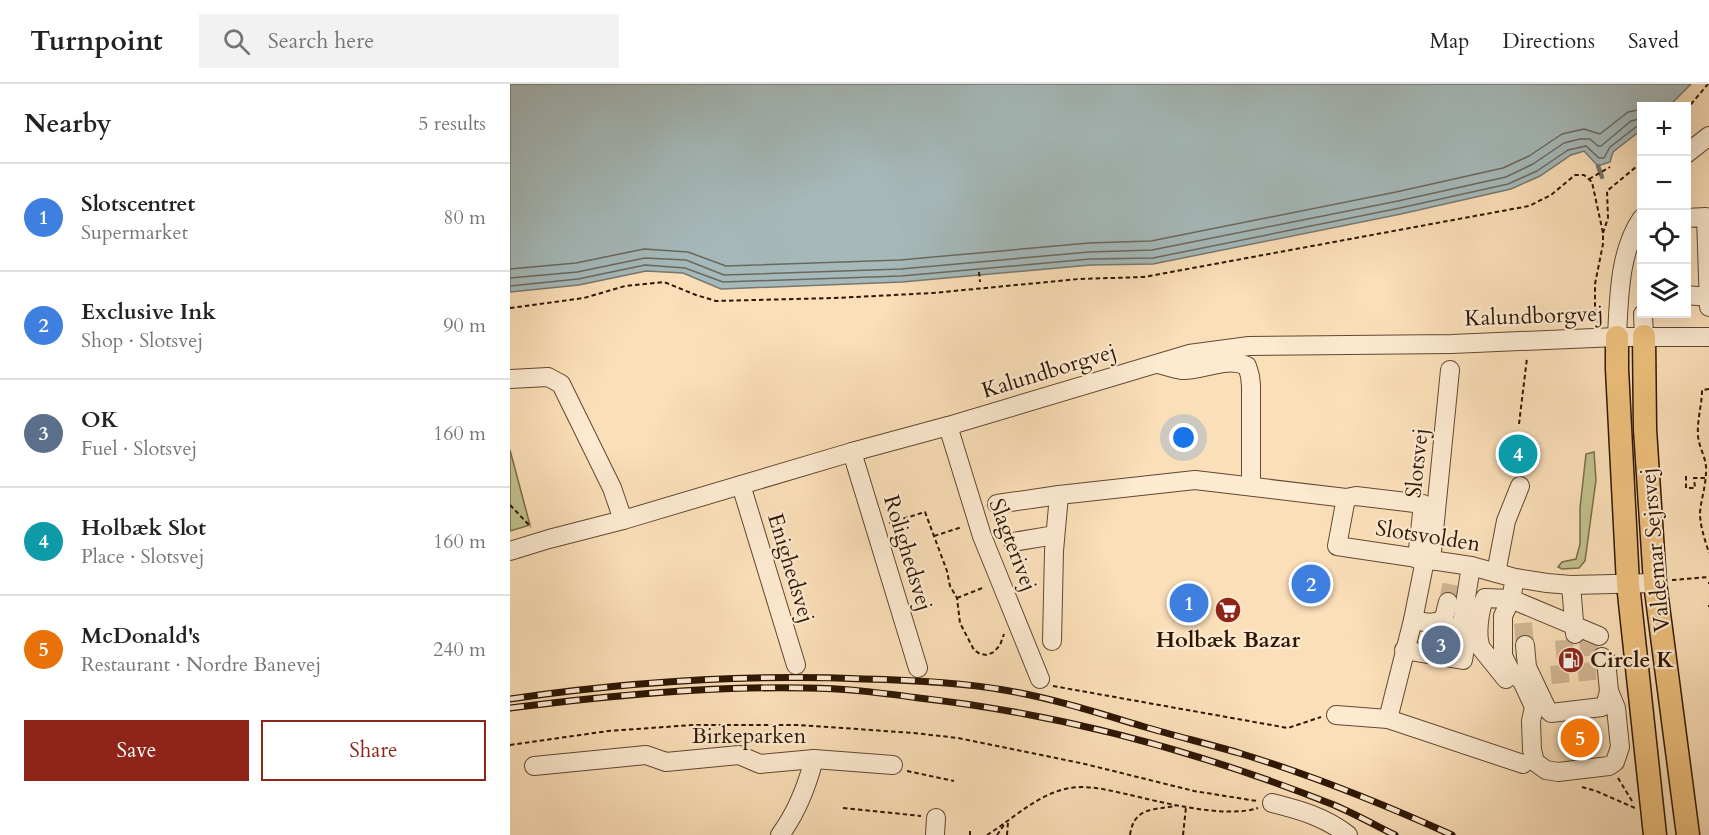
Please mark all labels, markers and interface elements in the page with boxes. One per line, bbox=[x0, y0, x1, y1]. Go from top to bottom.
search box bbox=[199, 14, 619, 68]
text: Turnpoint bbox=[30, 22, 163, 60]
icon: search bbox=[220, 25, 253, 58]
text: Search here bbox=[268, 26, 374, 56]
text: Map bbox=[1429, 27, 1469, 56]
text: Directions bbox=[1502, 27, 1595, 56]
text: Saved bbox=[1628, 27, 1679, 56]
map controls bbox=[1637, 102, 1691, 318]
button: + bbox=[1637, 102, 1691, 156]
text: Nearby bbox=[24, 106, 112, 141]
text: 5 results bbox=[418, 110, 486, 137]
button: − bbox=[1637, 156, 1691, 210]
text: Slotscentret bbox=[81, 189, 195, 219]
text: 1 bbox=[38, 204, 49, 231]
text: 80 m bbox=[443, 204, 486, 231]
button: locate bbox=[1637, 210, 1691, 264]
text: Supermarket bbox=[81, 219, 188, 246]
button: layers bbox=[1637, 264, 1691, 318]
text: Exclusive Ink bbox=[81, 297, 216, 327]
street label: Kalundborgvej bbox=[1464, 299, 1604, 333]
text: 2 bbox=[38, 312, 49, 339]
text: 90 m bbox=[443, 312, 486, 339]
text: Shop · Slotsvej bbox=[81, 327, 203, 354]
street label: Kalundborgvej bbox=[978, 336, 1120, 406]
text: OK bbox=[81, 405, 118, 435]
text: 3 bbox=[38, 420, 49, 447]
text: 160 m bbox=[433, 420, 486, 447]
your location bbox=[1169, 423, 1198, 452]
street label: Slotsvej bbox=[1398, 427, 1436, 499]
pin: 4 bbox=[1498, 432, 1538, 476]
text: Fuel · Slotsvej bbox=[81, 435, 197, 462]
street label: Valdemar Sejrsvej bbox=[1633, 467, 1677, 633]
street label: Rolighedsvej bbox=[876, 491, 940, 615]
street label: Slagterivej bbox=[982, 494, 1044, 596]
street label: Enighedsvej bbox=[760, 510, 822, 626]
text: Holbæk Slot bbox=[81, 513, 206, 543]
street label: Slotsvolden bbox=[1373, 513, 1483, 559]
text: 4 bbox=[38, 528, 49, 555]
text: 160 m bbox=[433, 528, 486, 555]
text: Place · Slotsvej bbox=[81, 543, 204, 570]
pin: 2 bbox=[1292, 562, 1330, 606]
pin: 1 bbox=[1170, 580, 1208, 626]
supermarket icon: Holbæk Bazar bbox=[1213, 595, 1243, 625]
text: McDonald's bbox=[81, 621, 200, 651]
pin: 3 bbox=[1422, 622, 1460, 668]
place label: Holbæk Bazar bbox=[1156, 625, 1300, 655]
text: 5 bbox=[38, 636, 49, 663]
text: 240 m bbox=[433, 636, 486, 663]
fuel station icon: Circle K bbox=[1556, 645, 1586, 675]
place label: Circle K bbox=[1590, 645, 1674, 675]
text: Restaurant · Nordre Banevej bbox=[81, 651, 321, 678]
pin: 5 bbox=[1560, 716, 1600, 760]
button: Save bbox=[24, 720, 249, 781]
button: Share bbox=[261, 720, 486, 781]
street label: Birkeparken bbox=[692, 721, 807, 751]

